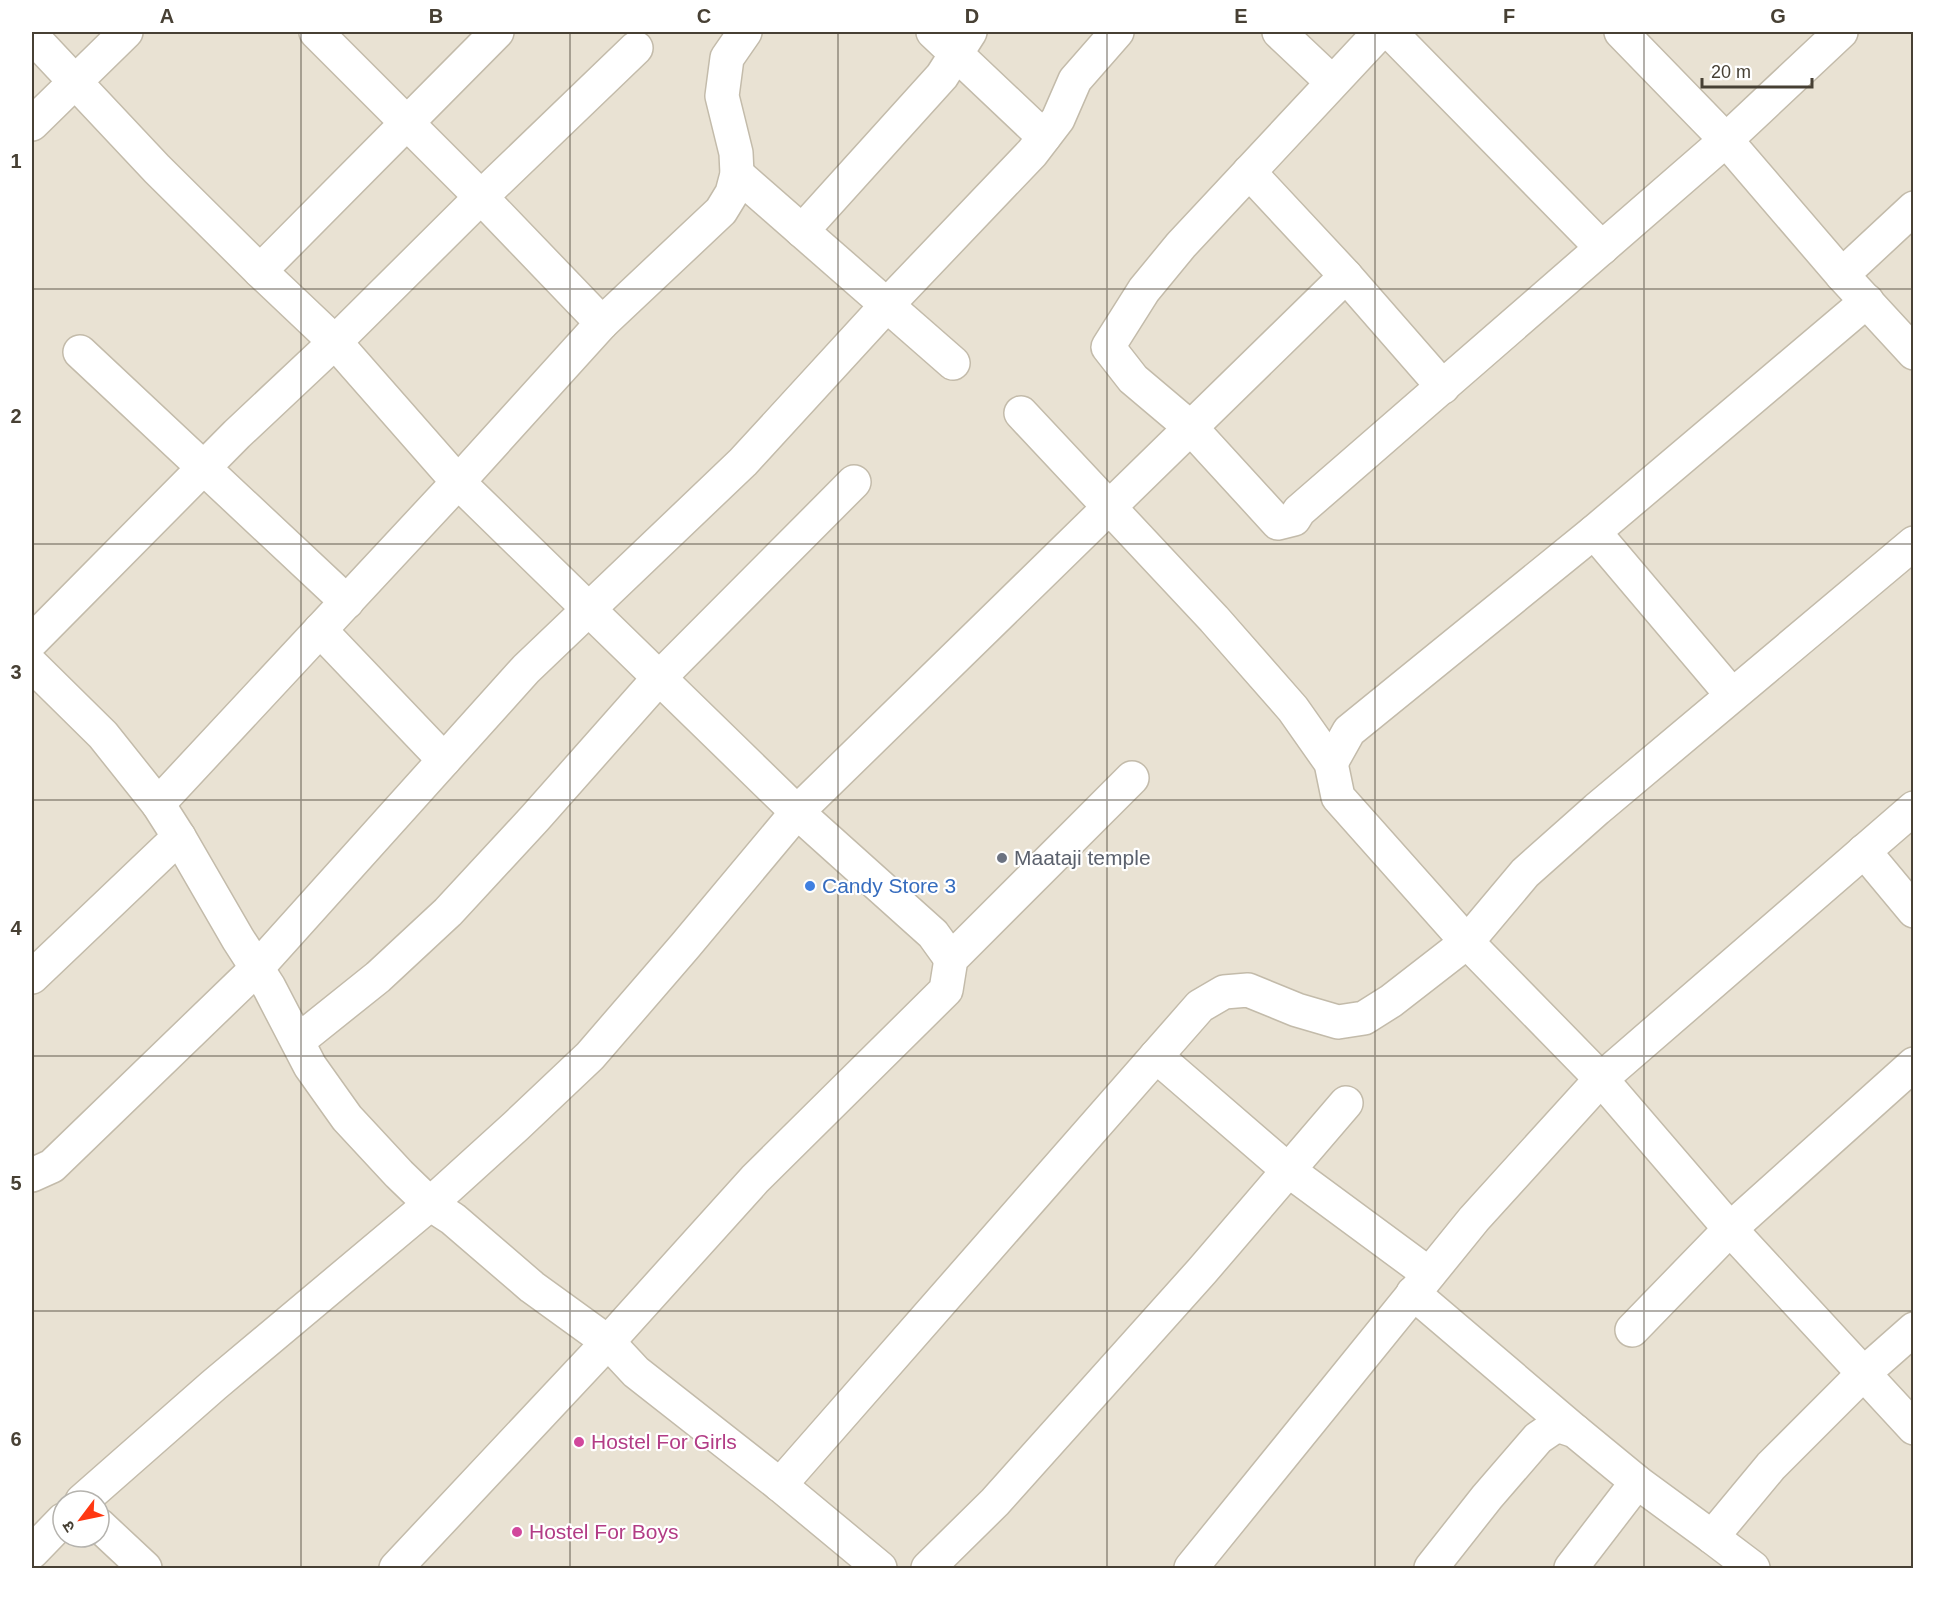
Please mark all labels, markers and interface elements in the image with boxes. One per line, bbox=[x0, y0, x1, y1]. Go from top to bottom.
text: A bbox=[160, 5, 174, 27]
text: B bbox=[429, 5, 443, 27]
text: C bbox=[697, 5, 711, 27]
text: D bbox=[965, 5, 979, 27]
text: E bbox=[1234, 5, 1248, 27]
text: F bbox=[1503, 5, 1515, 27]
text: G bbox=[1770, 5, 1786, 27]
scale bar bbox=[1702, 51, 1812, 89]
text: 20 m bbox=[1711, 62, 1751, 82]
text: 1 bbox=[10, 150, 22, 172]
text: 2 bbox=[10, 405, 22, 427]
text: 3 bbox=[10, 661, 22, 683]
place label: Maataji temple bbox=[1014, 846, 1151, 869]
marker: Maataji temple bbox=[995, 851, 1009, 865]
place label: Candy Store 3 bbox=[822, 874, 956, 897]
marker: Candy Store 3 bbox=[803, 879, 817, 893]
text: 4 bbox=[10, 917, 22, 939]
text: 5 bbox=[10, 1172, 22, 1194]
text: 6 bbox=[10, 1428, 22, 1450]
place label: Hostel For Girls bbox=[591, 1430, 737, 1453]
marker: Hostel For Girls bbox=[572, 1435, 586, 1449]
north arrow bbox=[51, 1489, 111, 1549]
text: उ bbox=[59, 1518, 78, 1535]
place label: Hostel For Boys bbox=[529, 1520, 678, 1543]
marker: Hostel For Boys bbox=[510, 1525, 524, 1539]

